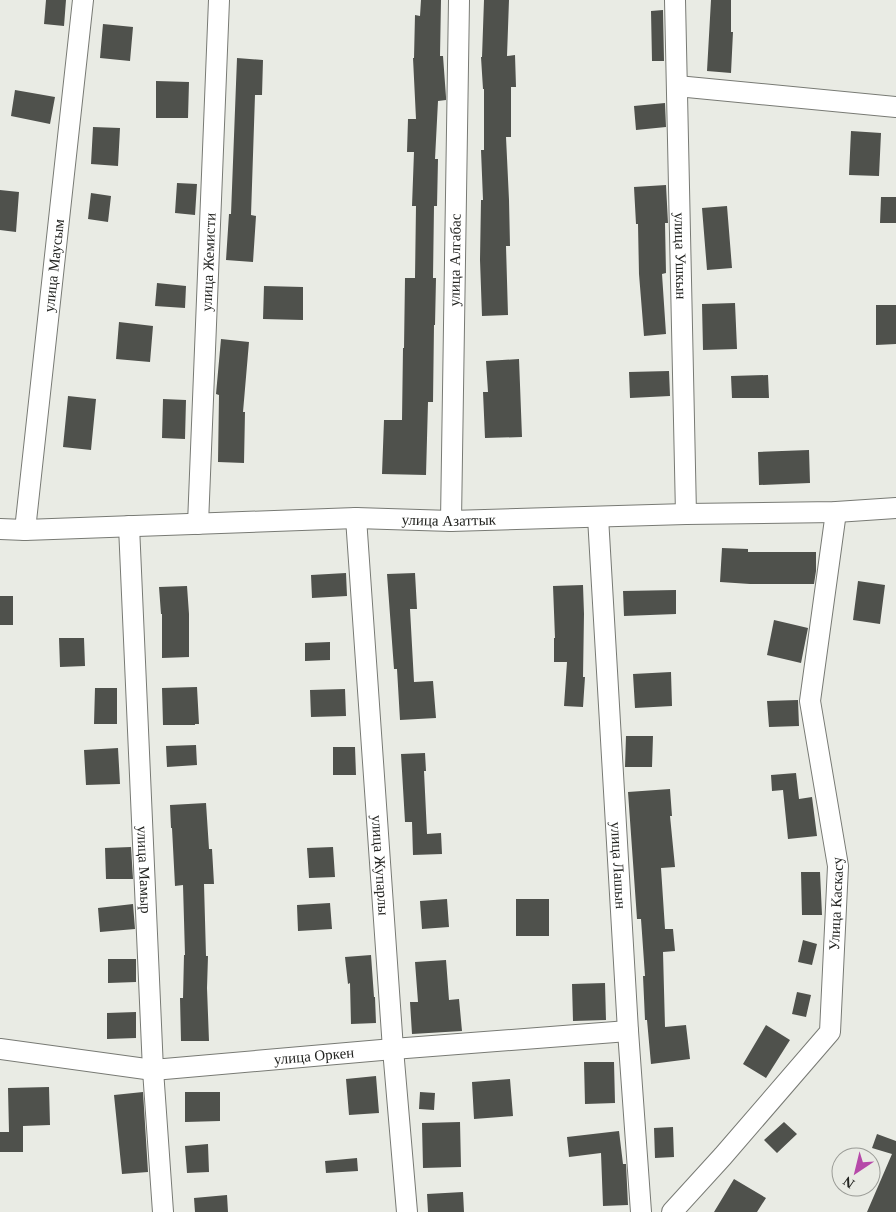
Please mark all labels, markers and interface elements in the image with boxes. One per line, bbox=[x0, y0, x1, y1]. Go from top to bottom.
street label: улица Жемисти bbox=[199, 212, 218, 312]
street label: улица Ушкын bbox=[672, 212, 689, 300]
street label: улица Алгабас bbox=[446, 213, 464, 307]
street label: улица Маусым bbox=[41, 218, 67, 313]
street label: улица Азаттык bbox=[401, 511, 497, 529]
street label: улица Жупарлы bbox=[369, 814, 392, 916]
street label: улица Лашын bbox=[608, 821, 629, 909]
street label: улица Мамыр bbox=[134, 825, 154, 914]
street label: Улица Каскасу bbox=[826, 855, 846, 951]
street label: улица Оркен bbox=[273, 1044, 355, 1067]
north arrow bbox=[831, 1147, 881, 1197]
text: N bbox=[840, 1173, 857, 1191]

